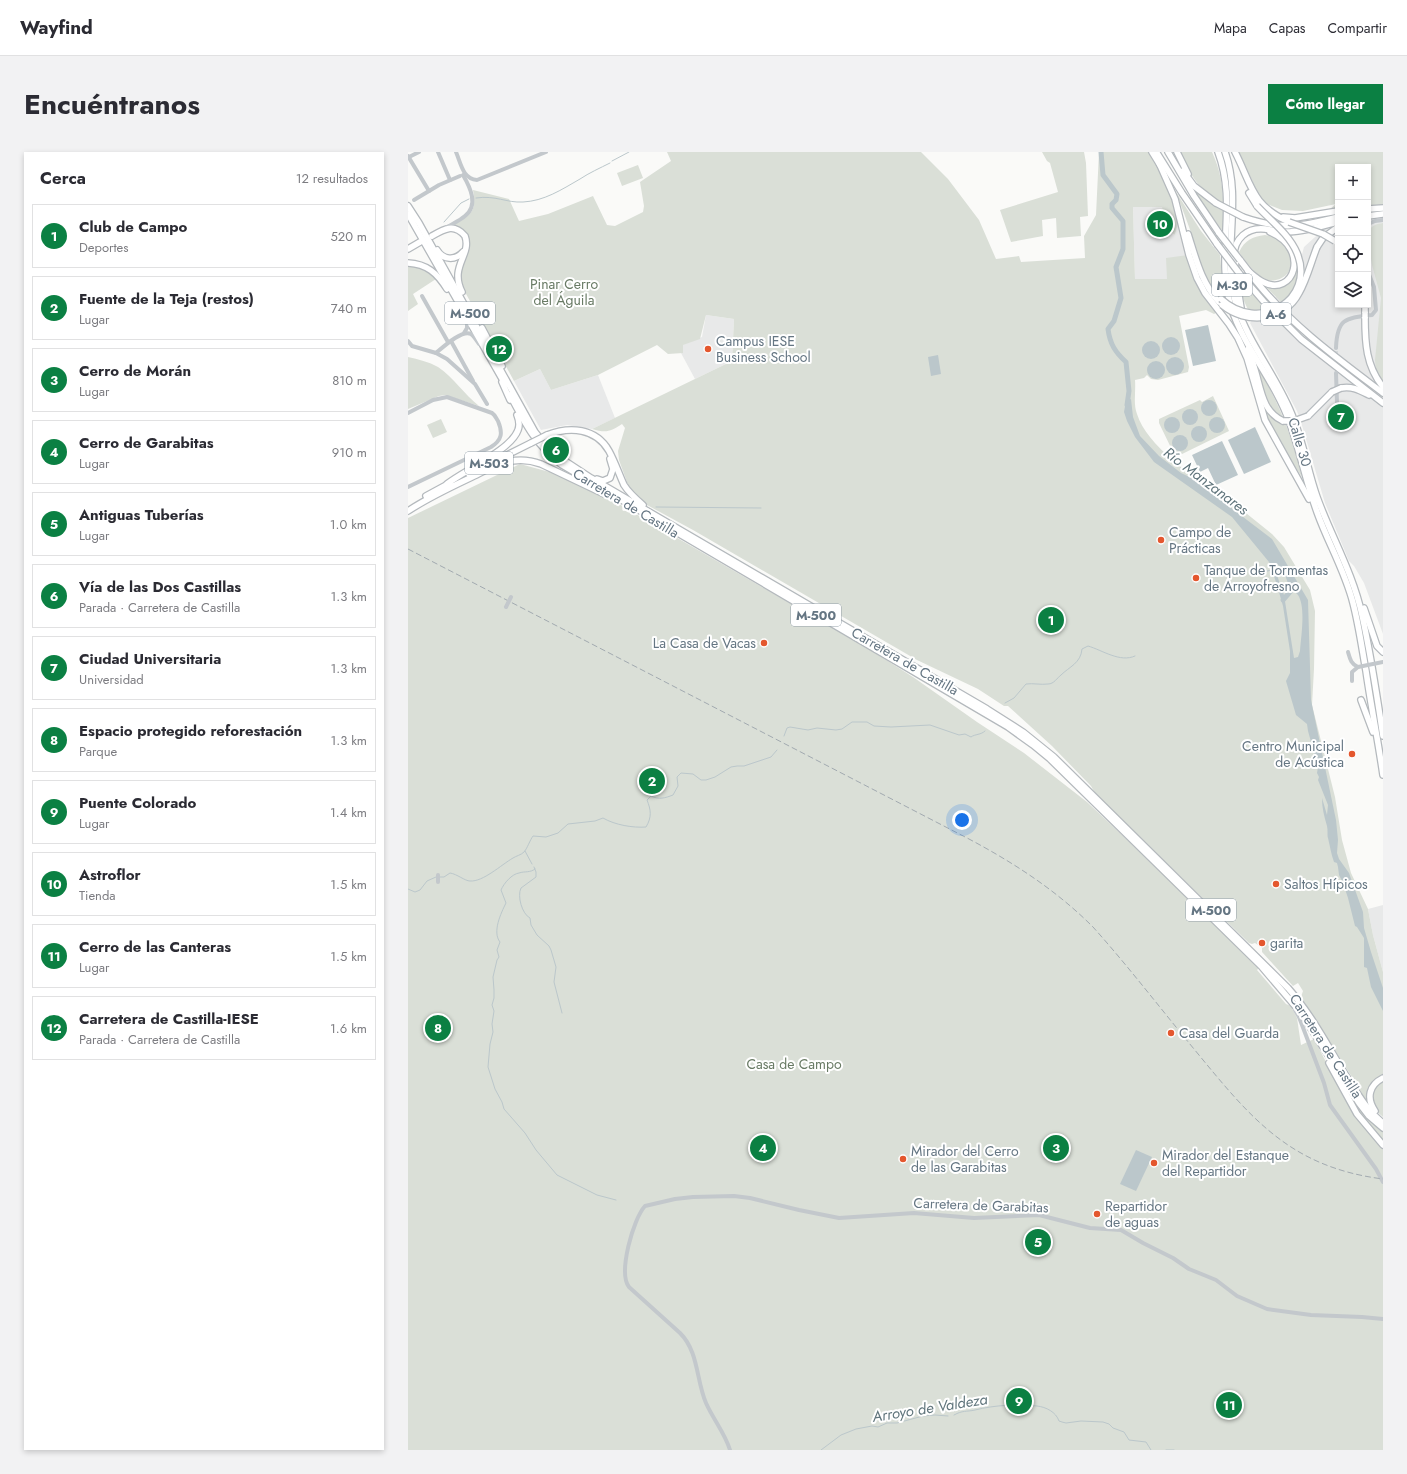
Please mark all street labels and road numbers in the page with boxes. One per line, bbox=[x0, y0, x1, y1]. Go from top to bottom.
road number: M-30 bbox=[1212, 274, 1252, 296]
road number: M-500 bbox=[445, 302, 495, 324]
road number: A-6 bbox=[1261, 303, 1291, 325]
street label: Calle 30 bbox=[1283, 415, 1317, 469]
road number: M-503 bbox=[465, 452, 513, 474]
street label: Carretera de Castilla bbox=[569, 463, 683, 543]
road number: M-500 bbox=[791, 604, 841, 626]
street label: Carretera de Castilla bbox=[848, 622, 962, 700]
road number: M-500 bbox=[1186, 899, 1236, 921]
street label: Carretera de Castilla bbox=[1285, 990, 1367, 1102]
street label: Carretera de Garabitas bbox=[913, 1193, 1049, 1217]

